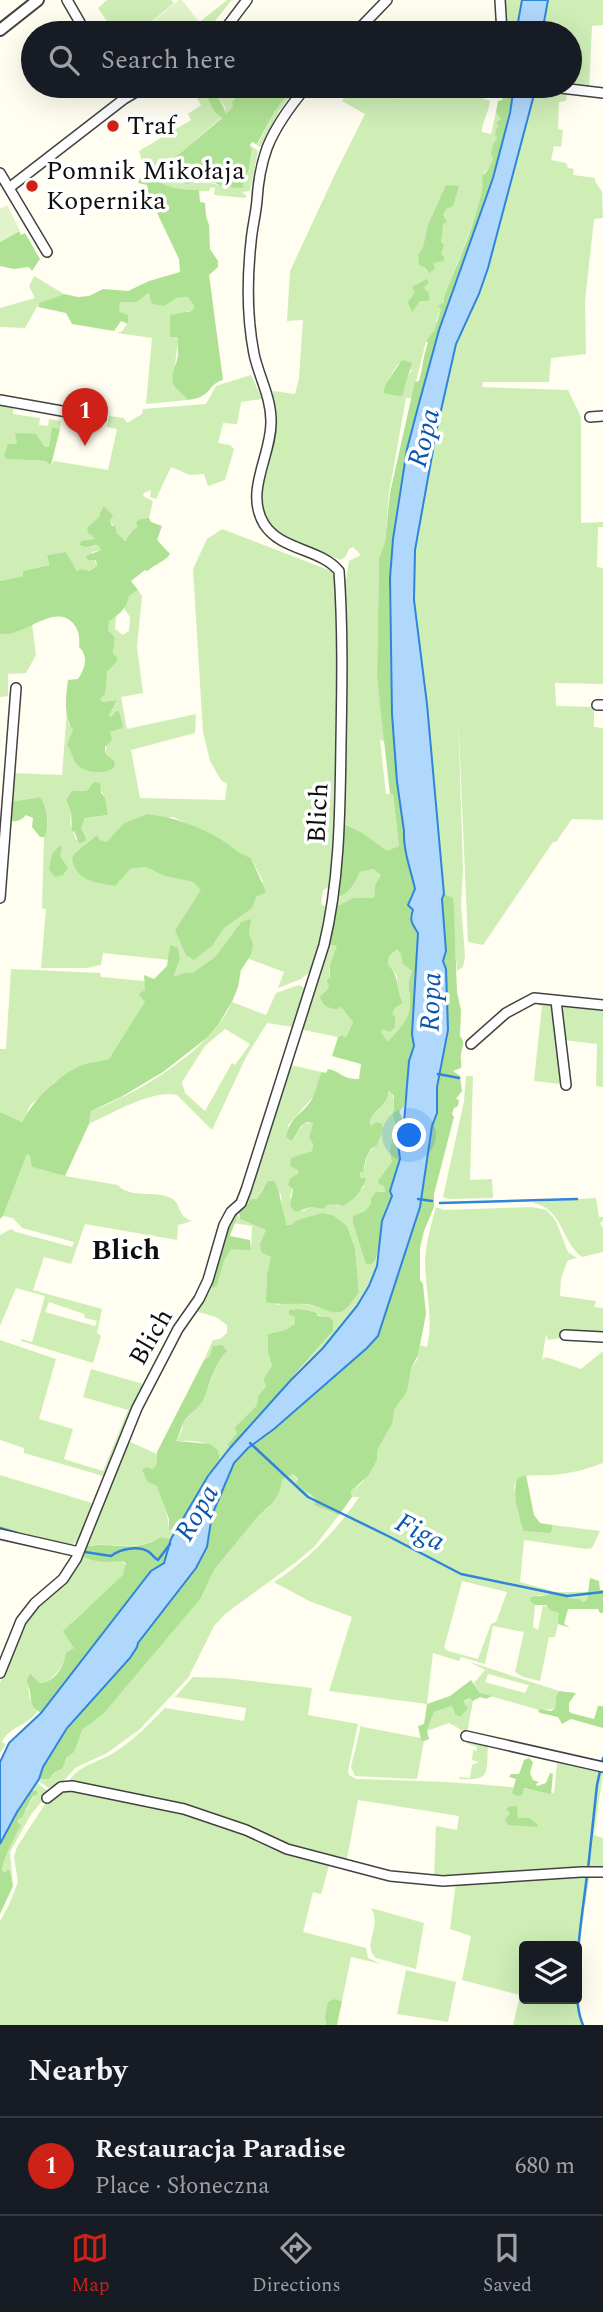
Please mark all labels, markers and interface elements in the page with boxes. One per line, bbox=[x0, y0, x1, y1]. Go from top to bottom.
search box bbox=[21, 21, 582, 98]
text: Search here bbox=[101, 40, 236, 80]
icon: search bbox=[45, 41, 83, 79]
place label: Traf bbox=[127, 106, 178, 146]
marker: Traf bbox=[105, 118, 121, 134]
place label: Pomnik Mikołaja Kopernika bbox=[46, 151, 245, 221]
marker: Pomnik Mikołaja Kopernika bbox=[24, 178, 40, 194]
pin: 1 bbox=[62, 388, 108, 446]
water label: Ropa bbox=[396, 404, 452, 472]
street label: Blich bbox=[296, 782, 340, 844]
water label: Ropa bbox=[408, 972, 454, 1032]
your location bbox=[392, 1118, 426, 1152]
district label: Blich bbox=[92, 1229, 160, 1272]
street label: Blich bbox=[119, 1301, 183, 1373]
water label: Ropa bbox=[164, 1477, 230, 1549]
water label: Figa bbox=[388, 1501, 452, 1563]
map controls bbox=[519, 1941, 582, 2004]
button: layers bbox=[519, 1941, 582, 2004]
text: Nearby bbox=[28, 2048, 127, 2094]
text: Restauracja Paradise bbox=[95, 2129, 346, 2169]
text: 1 bbox=[45, 2149, 57, 2184]
text: 680 m bbox=[515, 2149, 575, 2184]
text: Place · Słoneczna bbox=[95, 2169, 270, 2204]
tab: Map bbox=[71, 2229, 110, 2300]
tab: Directions bbox=[252, 2229, 341, 2300]
tab: Saved bbox=[483, 2229, 532, 2300]

